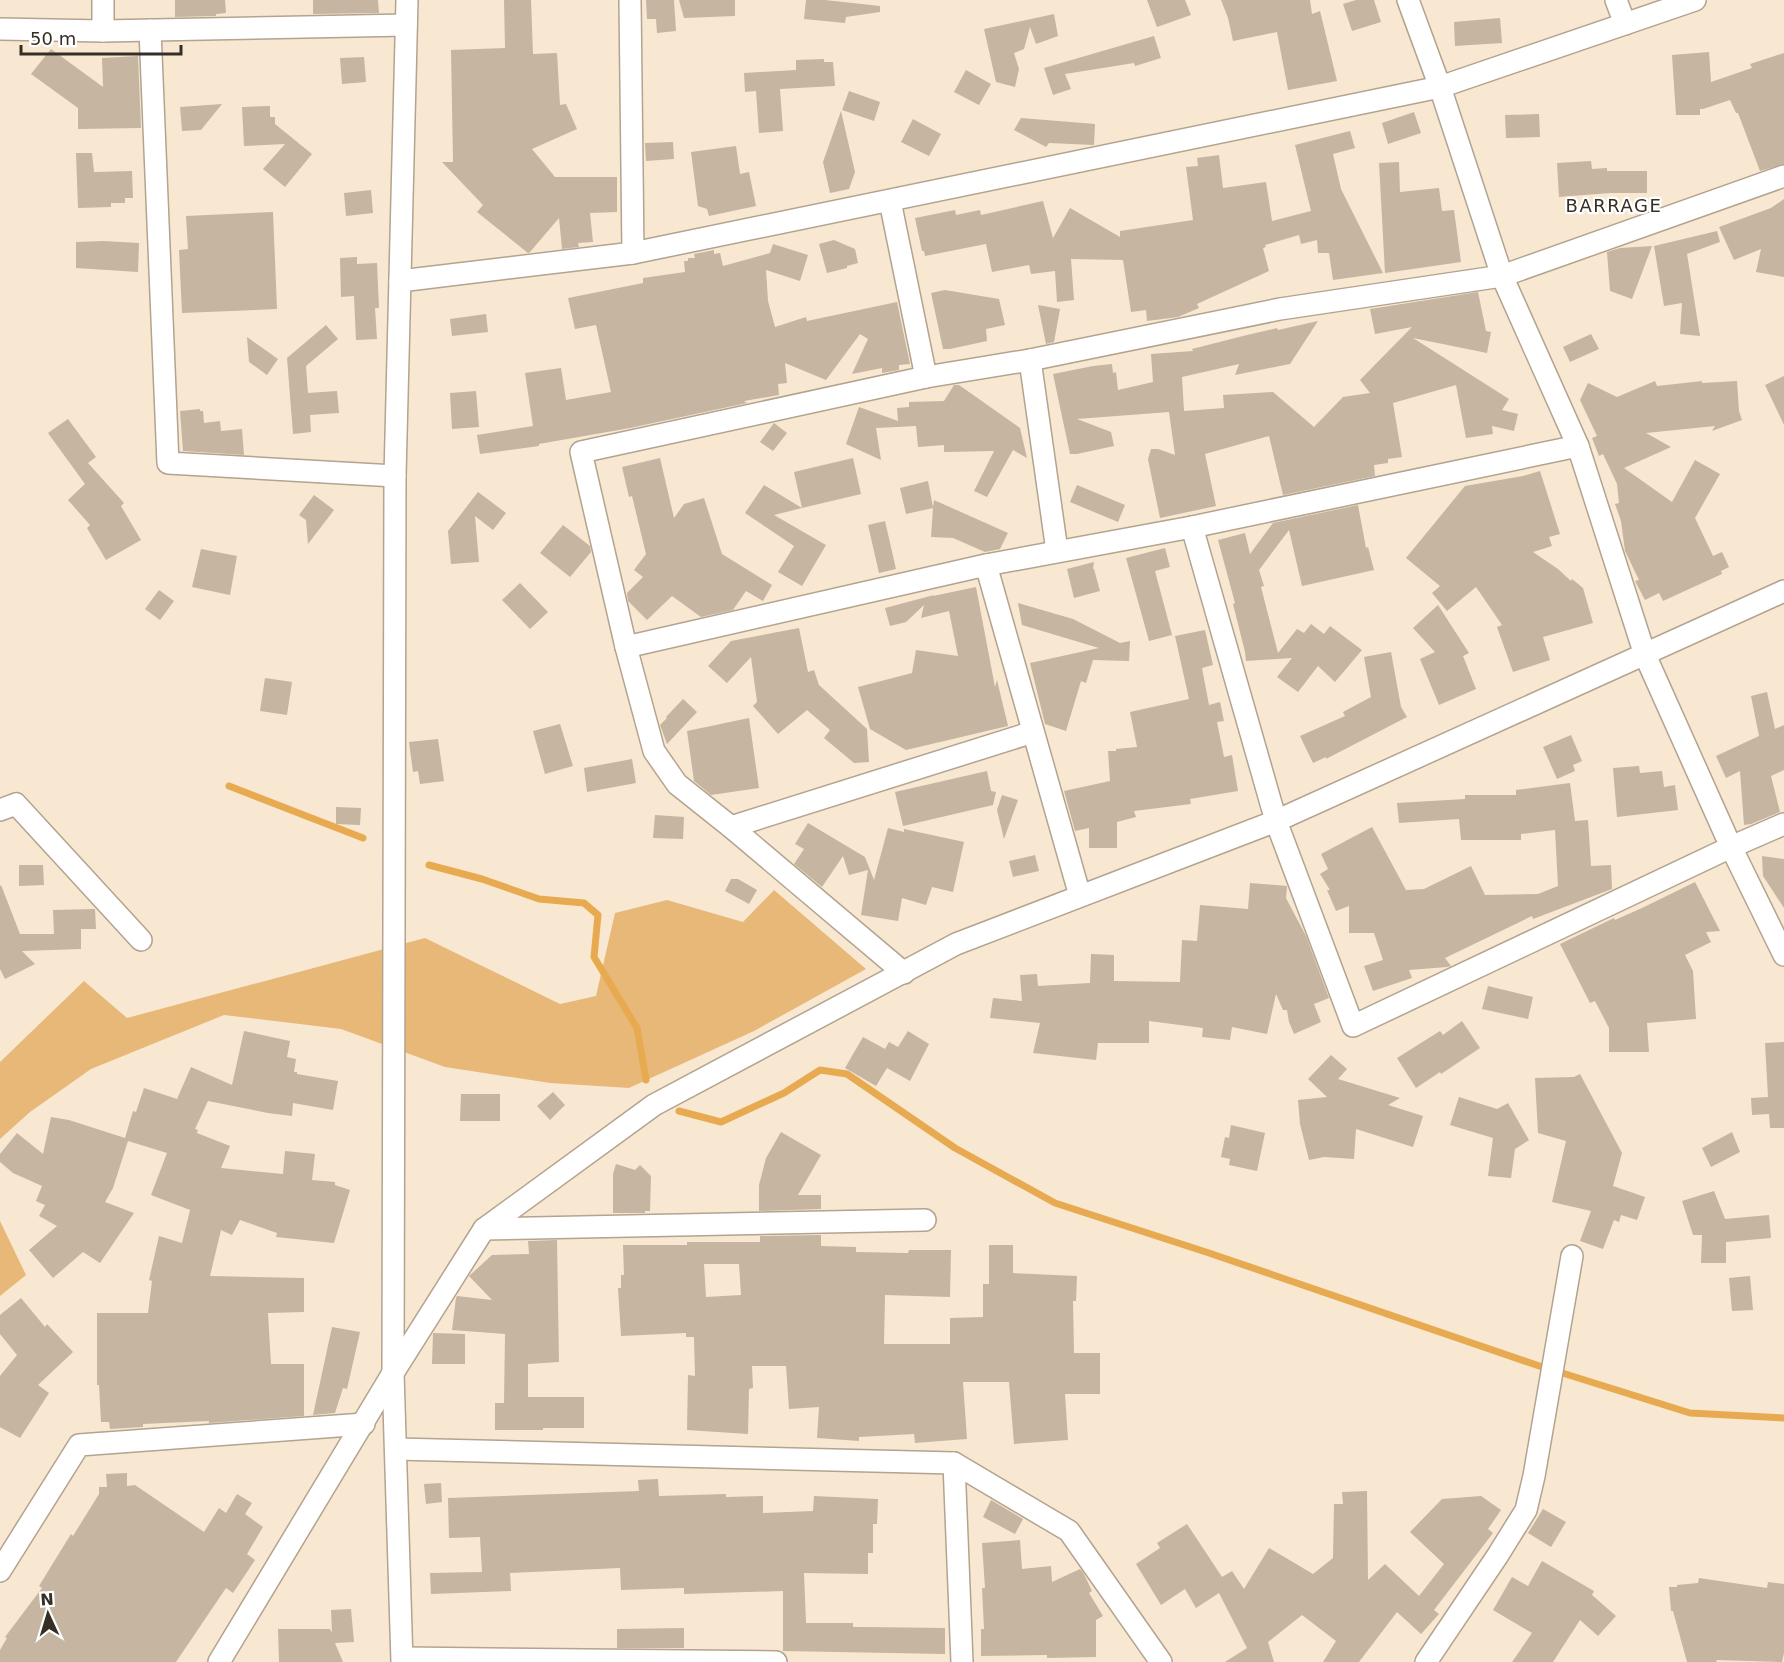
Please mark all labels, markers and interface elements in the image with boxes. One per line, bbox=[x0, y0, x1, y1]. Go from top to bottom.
scale bar bbox=[21, 18, 182, 56]
text: 50 m bbox=[30, 28, 76, 49]
district label: BARRAGE bbox=[1566, 195, 1662, 216]
north arrow bbox=[18, 1584, 78, 1644]
text: N bbox=[40, 1590, 54, 1609]

